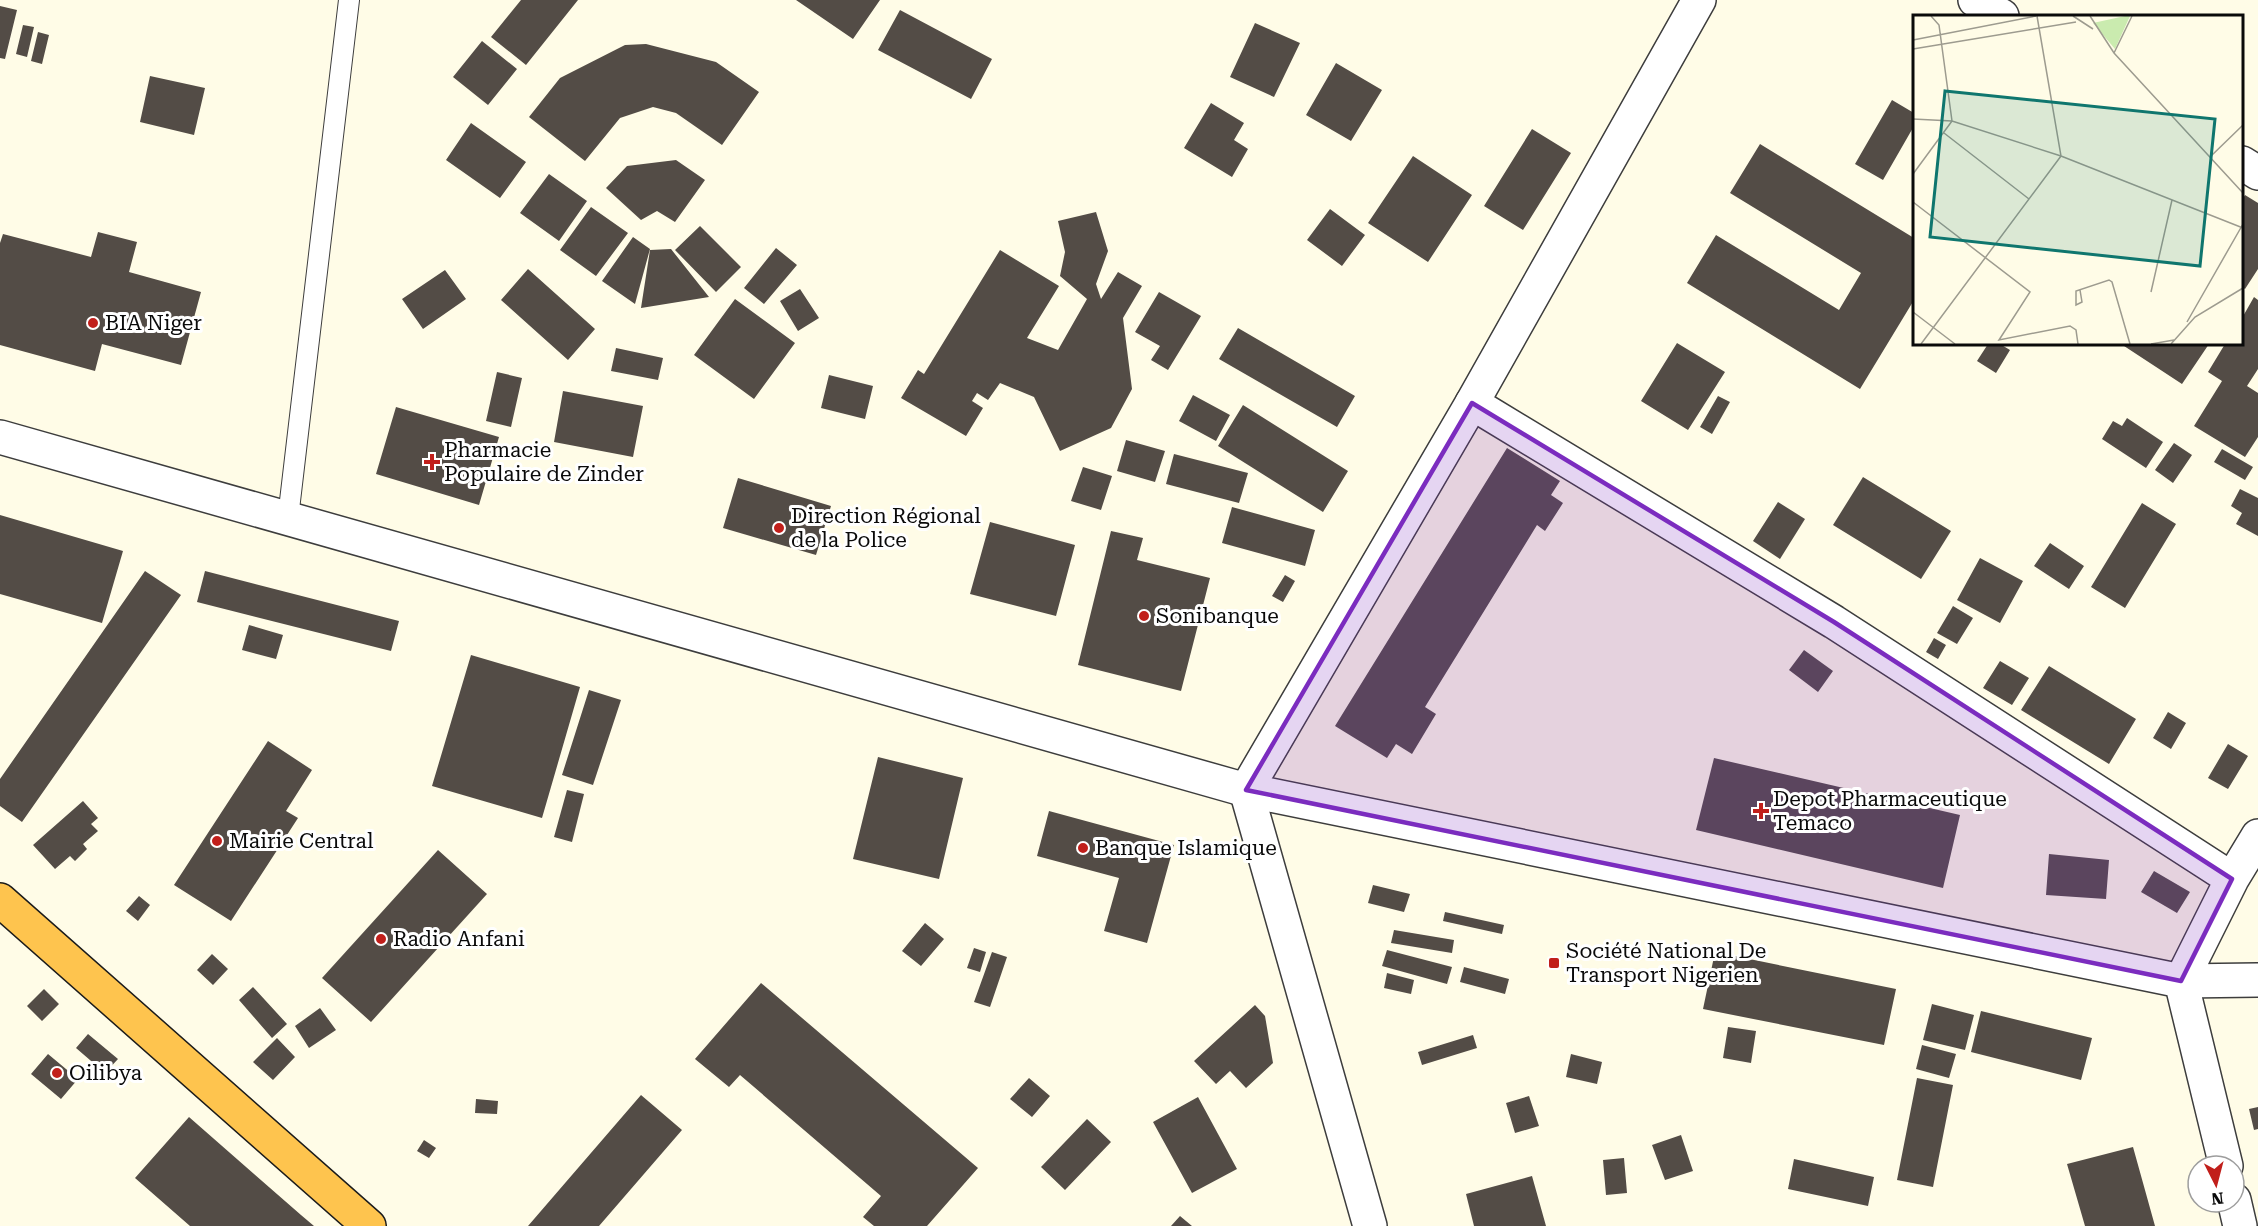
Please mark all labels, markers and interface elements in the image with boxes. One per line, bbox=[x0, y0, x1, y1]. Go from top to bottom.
inset map bbox=[1913, 15, 2243, 345]
place label: BIA Niger bbox=[105, 311, 202, 335]
marker: BIA Niger bbox=[86, 316, 100, 330]
place label: Pharmacie Populaire de Zinder bbox=[444, 438, 644, 486]
marker: Pharmacie Populaire de Zinder bbox=[425, 455, 439, 469]
place label: Direction Régional de la Police bbox=[791, 504, 981, 552]
marker: Direction Régional de la Police bbox=[772, 521, 786, 535]
place label: Sonibanque bbox=[1156, 604, 1279, 628]
marker: Sonibanque bbox=[1137, 609, 1151, 623]
place label: Depot Pharmaceutique Temaco bbox=[1773, 787, 2007, 835]
marker: Depot Pharmaceutique Temaco bbox=[1754, 804, 1768, 818]
place label: Mairie Central bbox=[229, 829, 374, 853]
marker: Mairie Central bbox=[210, 834, 224, 848]
place label: Banque Islamique bbox=[1095, 836, 1277, 860]
marker: Banque Islamique bbox=[1076, 841, 1090, 855]
place label: Radio Anfani bbox=[393, 927, 525, 951]
marker: Radio Anfani bbox=[374, 932, 388, 946]
place label: Société National De Transport Nigerien bbox=[1566, 939, 1766, 987]
marker: Société National De Transport Nigerien bbox=[1547, 956, 1561, 970]
place label: Oilibya bbox=[69, 1061, 143, 1085]
marker: Oilibya bbox=[50, 1066, 64, 1080]
north arrow bbox=[2186, 1154, 2246, 1214]
text: N bbox=[2210, 1188, 2225, 1209]

